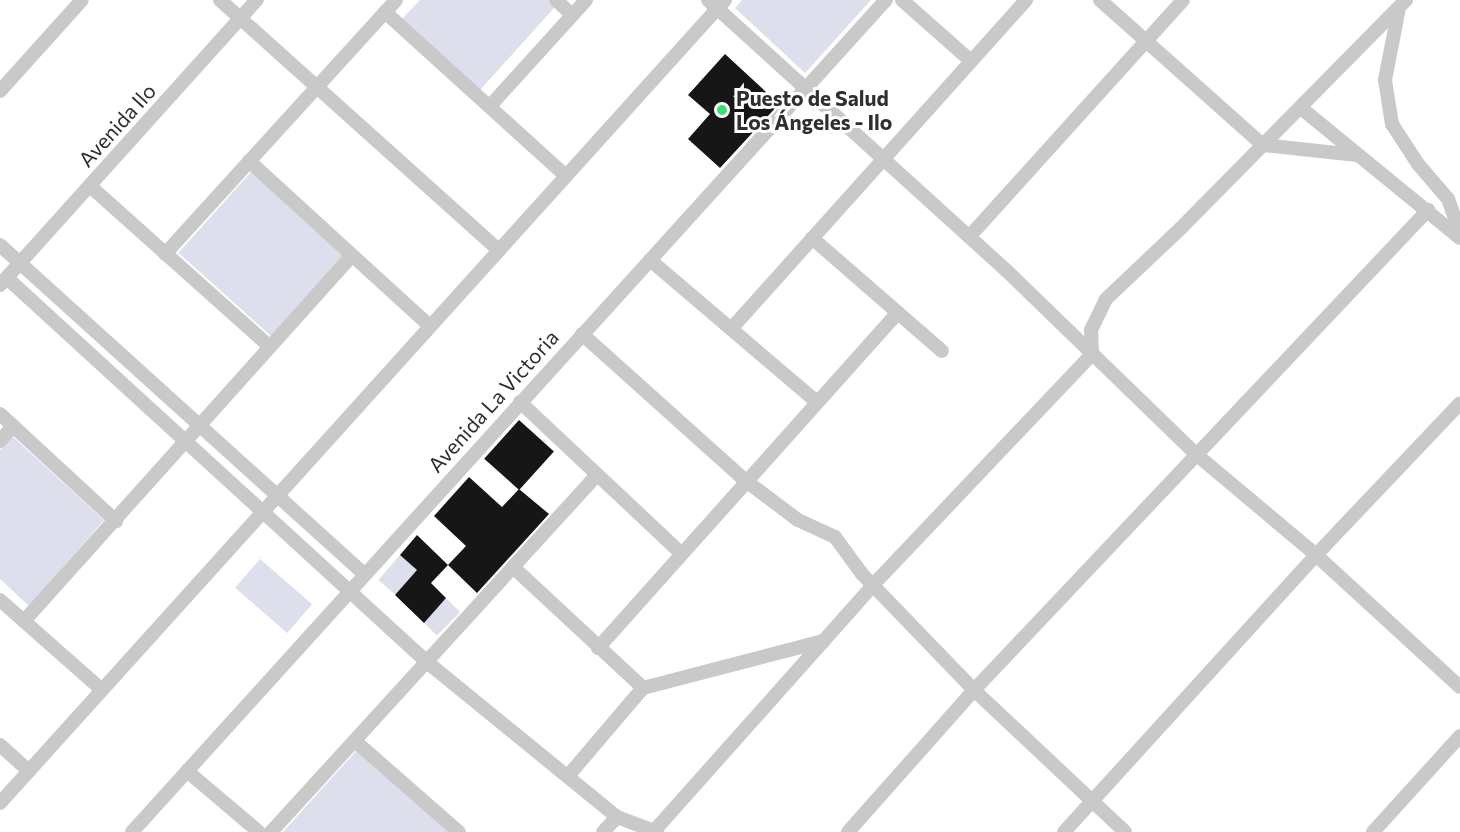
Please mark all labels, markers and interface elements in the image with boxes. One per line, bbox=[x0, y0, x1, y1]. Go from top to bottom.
street label: Avenida Ilo bbox=[73, 78, 161, 172]
place label: Puesto de Salud Los Ángeles - Ilo bbox=[736, 85, 892, 135]
marker: Puesto de Salud Los Ángeles - Ilo bbox=[713, 101, 731, 119]
street label: Avenida La Victoria bbox=[423, 325, 563, 477]

